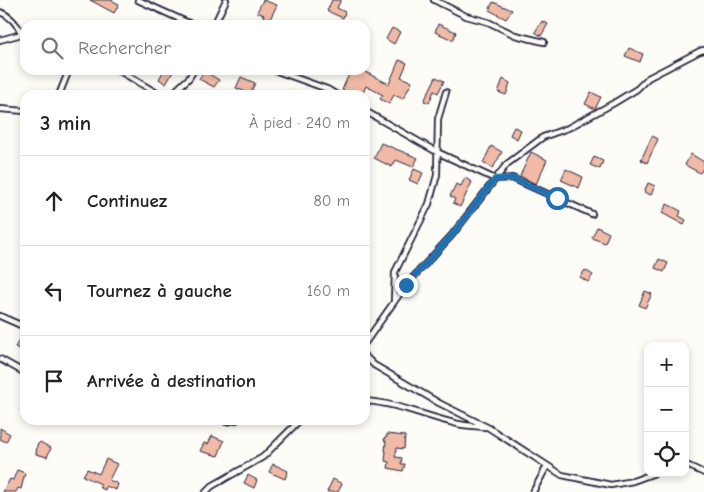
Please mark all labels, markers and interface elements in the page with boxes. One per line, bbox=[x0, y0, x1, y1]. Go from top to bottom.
search box bbox=[20, 20, 370, 75]
icon: search bbox=[38, 34, 66, 62]
text: Rechercher bbox=[78, 37, 171, 59]
text: 3 min bbox=[40, 111, 91, 135]
text: À pied · 240 m bbox=[249, 114, 350, 132]
icon: ahead bbox=[40, 187, 68, 215]
route start bbox=[546, 187, 569, 210]
text: Continuez bbox=[87, 190, 167, 212]
text: 80 m bbox=[313, 192, 350, 210]
route end bbox=[395, 274, 418, 297]
icon: left bbox=[40, 277, 68, 305]
text: Tournez à gauche bbox=[87, 280, 232, 302]
text: 160 m bbox=[307, 282, 350, 300]
map controls bbox=[644, 342, 689, 477]
button: + bbox=[644, 342, 689, 387]
icon: arrive bbox=[40, 367, 68, 395]
text: Arrivée à destination bbox=[87, 370, 256, 392]
button: − bbox=[644, 387, 689, 432]
button: locate bbox=[644, 432, 689, 477]

